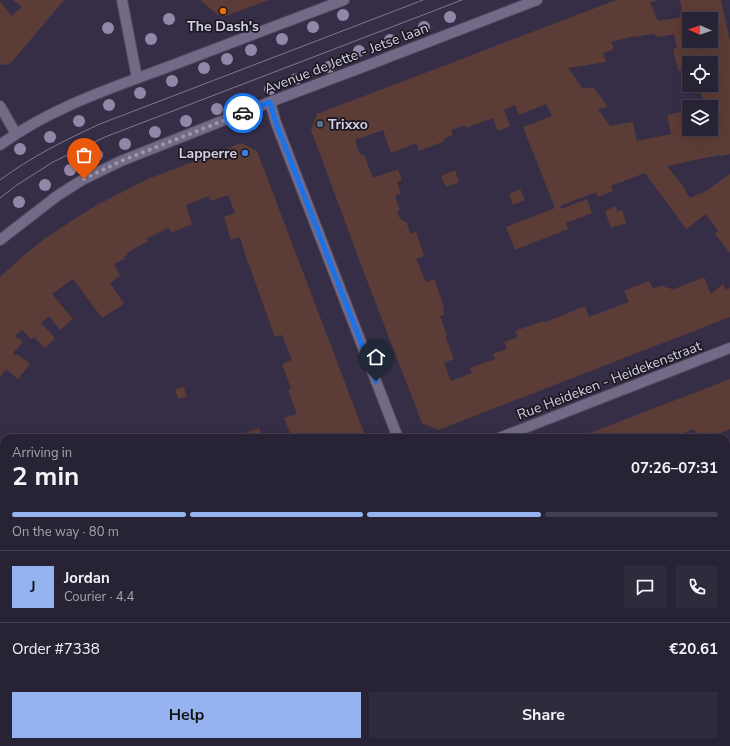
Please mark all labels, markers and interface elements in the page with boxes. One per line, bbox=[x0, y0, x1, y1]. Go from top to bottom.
marker: The Dash's bbox=[218, 6, 228, 16]
north arrow bbox=[682, 12, 718, 48]
map controls bbox=[682, 12, 718, 136]
place label: The Dash's bbox=[187, 17, 259, 36]
street label: Avenue de Jette - Jetse laan bbox=[261, 18, 431, 99]
button: locate bbox=[682, 56, 718, 92]
courier bbox=[223, 93, 263, 133]
button: layers bbox=[682, 100, 718, 136]
icon: car bbox=[232, 102, 254, 124]
place label: Trixxo bbox=[328, 115, 368, 134]
marker: Trixxo bbox=[315, 119, 325, 129]
pin bbox=[67, 138, 101, 179]
icon: bag bbox=[73, 144, 95, 166]
place label: Lapperre bbox=[179, 144, 237, 163]
marker: Lapperre bbox=[240, 148, 250, 158]
street label: Rue Heideken - Heidekenstraat bbox=[514, 336, 704, 424]
pin bbox=[359, 340, 393, 381]
icon: home bbox=[365, 346, 387, 368]
text: Arriving in bbox=[12, 444, 72, 462]
text: 07:26–07:31 bbox=[631, 458, 718, 478]
text: 2 min bbox=[12, 459, 79, 494]
text: On the way · 80 m bbox=[12, 523, 119, 541]
button: chat bbox=[624, 566, 666, 608]
button: phone bbox=[676, 566, 718, 608]
text: Jordan bbox=[64, 568, 110, 588]
text: J bbox=[30, 577, 36, 597]
text: Courier · 4.4 bbox=[64, 588, 134, 606]
text: Order #7338 bbox=[12, 639, 100, 659]
text: €20.61 bbox=[669, 639, 718, 659]
button: Help bbox=[12, 692, 361, 738]
button: Share bbox=[369, 692, 718, 738]

